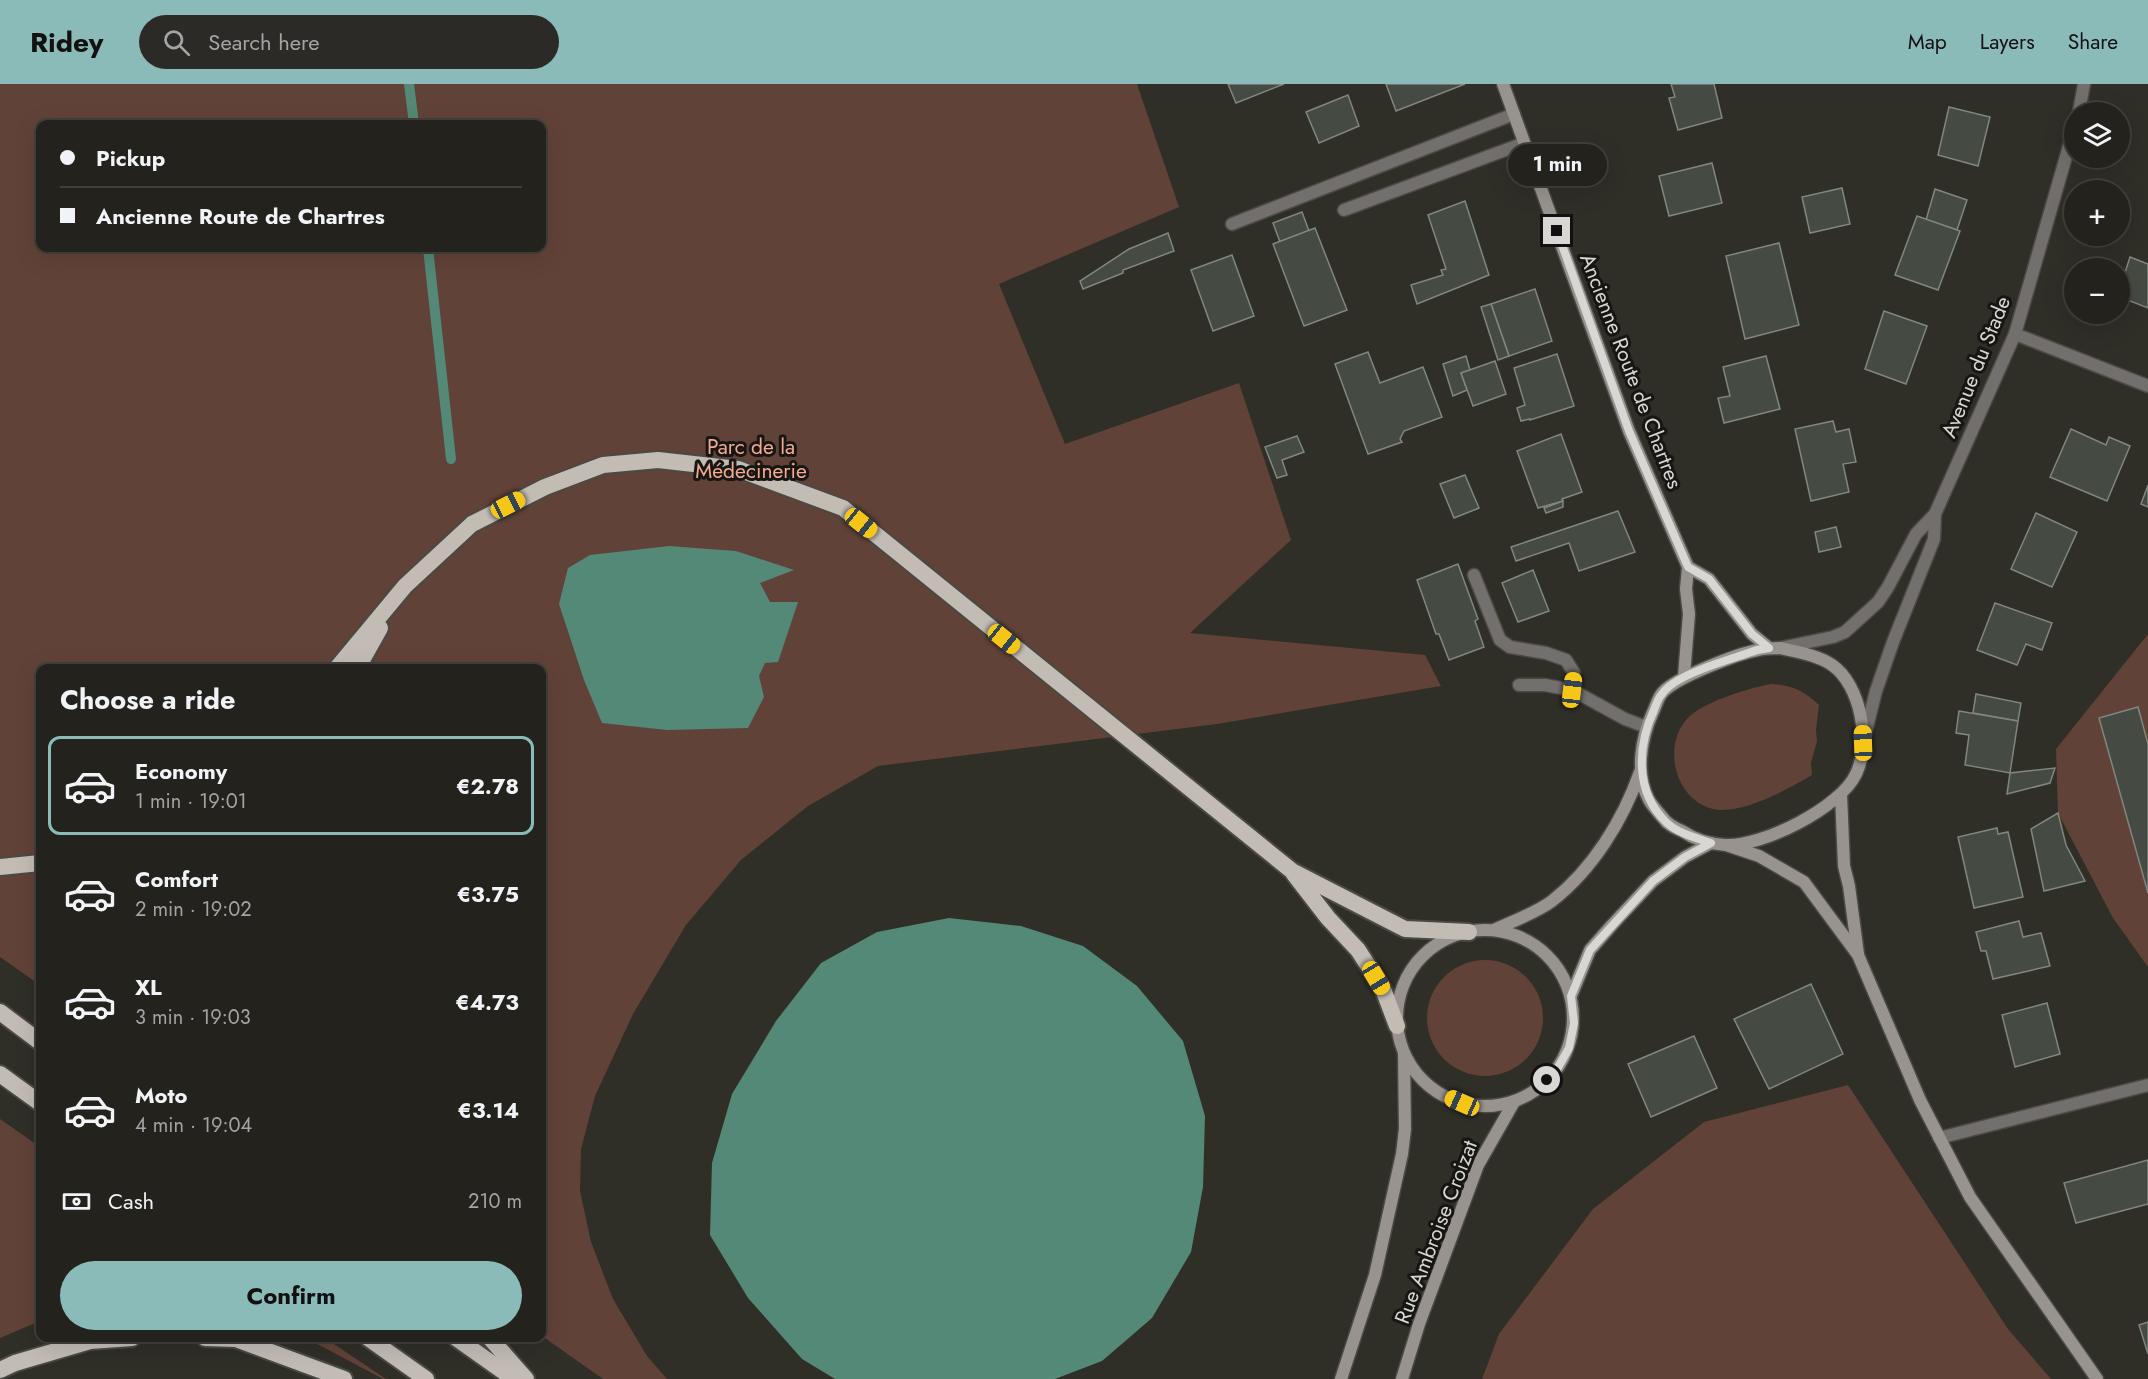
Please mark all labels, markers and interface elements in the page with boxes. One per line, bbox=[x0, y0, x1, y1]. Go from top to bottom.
search box bbox=[139, 15, 559, 69]
text: Ridey bbox=[30, 22, 103, 63]
icon: search bbox=[160, 26, 193, 59]
text: Search here bbox=[208, 26, 320, 58]
text: Map bbox=[1908, 27, 1947, 57]
text: Layers bbox=[1980, 27, 2035, 57]
text: Share bbox=[2068, 27, 2118, 57]
map controls bbox=[2064, 102, 2130, 324]
button: layers bbox=[2064, 102, 2130, 168]
text: Pickup bbox=[96, 142, 165, 174]
callout: 1 min bbox=[1508, 144, 1606, 186]
text: 1 min bbox=[1533, 150, 1582, 179]
button: + bbox=[2064, 180, 2130, 246]
text: Ancienne Route de Chartres bbox=[96, 200, 385, 232]
route end bbox=[1543, 217, 1570, 244]
street label: Ancienne Route de Chartres bbox=[1572, 249, 1690, 493]
button: − bbox=[2064, 258, 2130, 324]
street label: Avenue du Stade bbox=[1934, 291, 2018, 442]
park label: Parc de la Médecinerie bbox=[695, 432, 807, 486]
car bbox=[488, 489, 528, 521]
car bbox=[841, 505, 881, 541]
car bbox=[984, 621, 1024, 657]
car bbox=[1561, 671, 1583, 709]
text: Choose a ride bbox=[60, 680, 235, 719]
car bbox=[1853, 725, 1873, 761]
text: Economy bbox=[135, 755, 227, 787]
icon: car bbox=[63, 759, 117, 813]
text: €2.78 bbox=[456, 770, 519, 802]
text: 1 min · 19:01 bbox=[135, 787, 247, 816]
text: Comfort bbox=[135, 863, 218, 895]
icon: car bbox=[63, 867, 117, 921]
text: €3.75 bbox=[457, 878, 519, 910]
text: 2 min · 19:02 bbox=[135, 895, 252, 924]
car bbox=[1359, 958, 1393, 998]
text: XL bbox=[135, 971, 162, 1003]
icon: car bbox=[63, 975, 117, 1029]
text: €4.73 bbox=[455, 986, 519, 1018]
text: 3 min · 19:03 bbox=[135, 1003, 251, 1032]
route start bbox=[1533, 1066, 1560, 1093]
text: Moto bbox=[135, 1079, 188, 1111]
icon: car bbox=[63, 1083, 117, 1137]
car bbox=[1442, 1087, 1482, 1119]
text: €3.14 bbox=[458, 1094, 519, 1126]
text: 4 min · 19:04 bbox=[135, 1111, 252, 1140]
street label: Rue Ambroise Croizat bbox=[1387, 1136, 1485, 1328]
icon: cash bbox=[60, 1185, 93, 1218]
text: Cash bbox=[108, 1185, 154, 1217]
text: 210 m bbox=[468, 1187, 522, 1216]
button: Confirm bbox=[60, 1261, 522, 1330]

